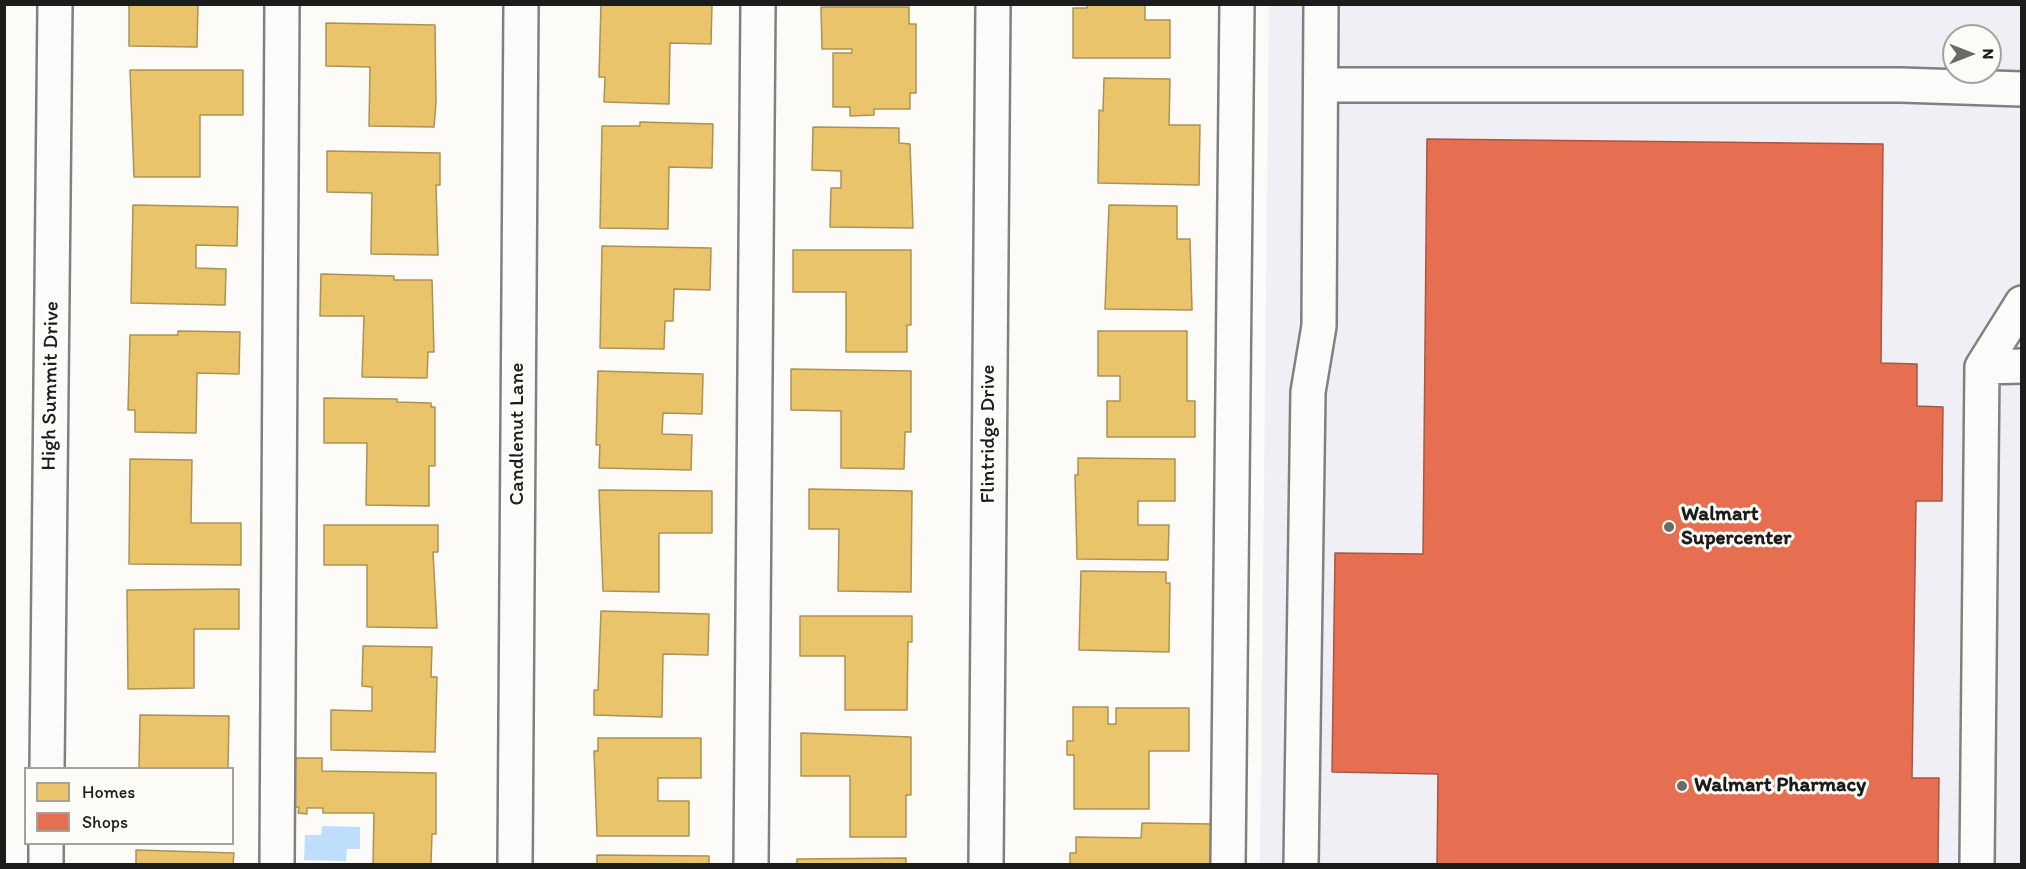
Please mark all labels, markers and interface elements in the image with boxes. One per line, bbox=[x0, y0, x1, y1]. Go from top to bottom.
north arrow bbox=[1942, 24, 2002, 84]
text: N bbox=[1979, 49, 1998, 59]
street label: High Summit Drive bbox=[37, 301, 65, 471]
street label: Candlenut Lane bbox=[505, 363, 531, 505]
street label: Flintridge Drive bbox=[976, 364, 1002, 504]
place label: Walmart Supercenter bbox=[1681, 502, 1791, 552]
marker: Walmart Supercenter bbox=[1662, 520, 1676, 534]
legend bbox=[24, 767, 234, 845]
place label: Walmart Pharmacy bbox=[1694, 773, 1866, 799]
marker: Walmart Pharmacy bbox=[1675, 779, 1689, 793]
text: Homes bbox=[82, 781, 135, 803]
text: Shops bbox=[82, 811, 128, 833]

